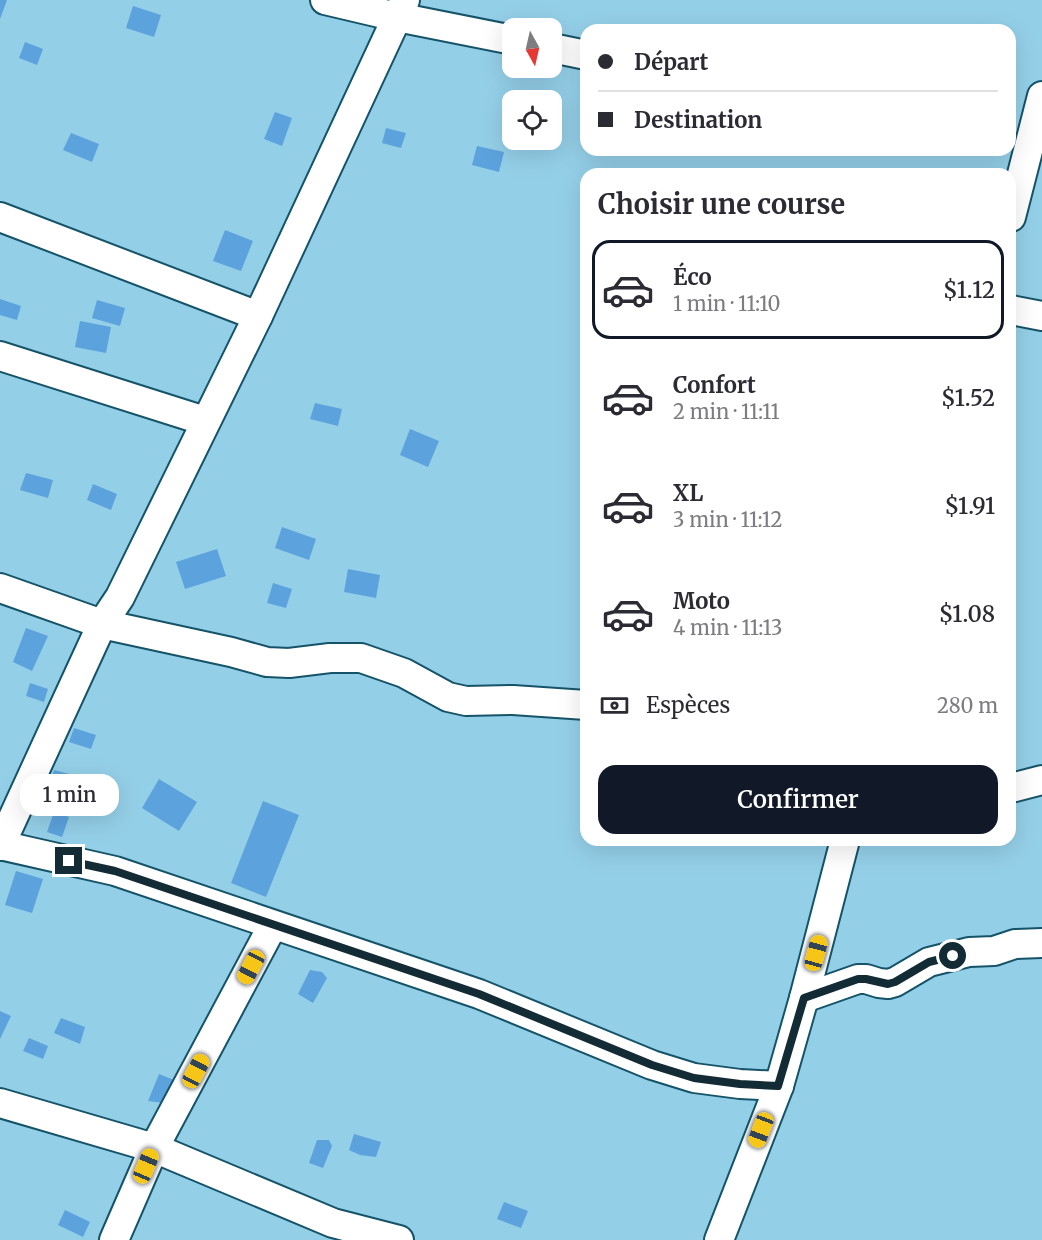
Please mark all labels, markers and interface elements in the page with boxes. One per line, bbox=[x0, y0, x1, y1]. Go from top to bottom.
north arrow bbox=[502, 18, 562, 78]
map controls bbox=[502, 18, 562, 150]
text: Départ bbox=[634, 48, 708, 76]
button: locate bbox=[502, 90, 562, 150]
text: Destination bbox=[634, 106, 762, 134]
text: Choisir une course bbox=[598, 187, 845, 221]
icon: car bbox=[601, 263, 655, 317]
text: Éco bbox=[673, 263, 712, 291]
text: $1.12 bbox=[943, 276, 995, 304]
text: 1 min · 11:10 bbox=[673, 291, 780, 316]
icon: car bbox=[601, 371, 655, 425]
text: Confort bbox=[673, 371, 756, 399]
text: $1.52 bbox=[941, 384, 995, 412]
text: 2 min · 11:11 bbox=[673, 399, 780, 424]
icon: car bbox=[601, 479, 655, 533]
text: XL bbox=[673, 479, 703, 507]
text: $1.91 bbox=[944, 492, 995, 520]
text: 3 min · 11:12 bbox=[673, 507, 782, 532]
icon: car bbox=[601, 587, 655, 641]
text: Moto bbox=[673, 587, 730, 615]
text: $1.08 bbox=[939, 600, 995, 628]
text: 4 min · 11:13 bbox=[673, 615, 782, 640]
icon: cash bbox=[598, 689, 631, 722]
text: Espèces bbox=[646, 691, 730, 719]
text: 280 m bbox=[937, 693, 998, 718]
button: Confirmer bbox=[598, 765, 998, 834]
callout: 1 min bbox=[20, 774, 118, 816]
text: 1 min bbox=[43, 782, 96, 807]
route end bbox=[55, 847, 82, 874]
car bbox=[803, 933, 829, 973]
route start bbox=[939, 942, 966, 969]
car bbox=[235, 947, 267, 987]
car bbox=[180, 1051, 212, 1091]
car bbox=[746, 1110, 776, 1150]
car bbox=[131, 1146, 161, 1186]

